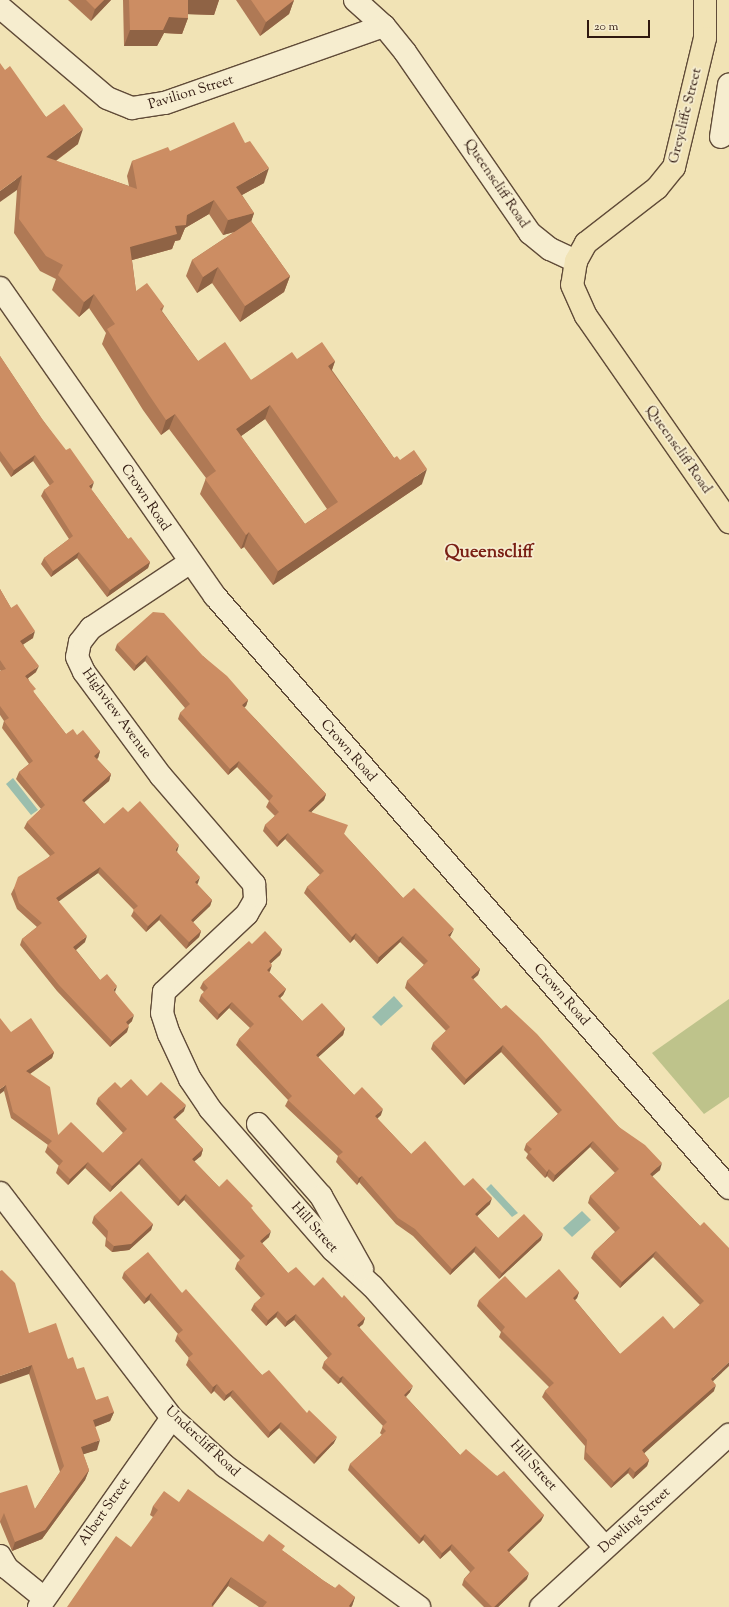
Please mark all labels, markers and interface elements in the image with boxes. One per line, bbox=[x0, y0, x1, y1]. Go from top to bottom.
scale bar bbox=[589, 12, 652, 38]
text: 20 m bbox=[594, 18, 618, 36]
street label: Greycliffe Street bbox=[666, 67, 706, 165]
street label: Pavilion Street bbox=[146, 72, 236, 114]
street label: Queenscliff Road bbox=[460, 136, 532, 232]
street label: Queenscliff Road bbox=[641, 403, 715, 497]
street label: Crown Road bbox=[117, 461, 173, 535]
district label: Queenscliff bbox=[444, 542, 534, 564]
street label: Highview Avenue bbox=[78, 666, 154, 762]
street label: Crown Road bbox=[316, 717, 380, 785]
street label: Crown Road bbox=[529, 961, 593, 1029]
street label: Hill Street bbox=[287, 1199, 341, 1257]
street label: Undercliff Road bbox=[161, 1403, 243, 1481]
street label: Hill Street bbox=[506, 1437, 560, 1495]
street label: Albert Street bbox=[76, 1475, 134, 1549]
street label: Dowling Street bbox=[596, 1484, 674, 1558]

